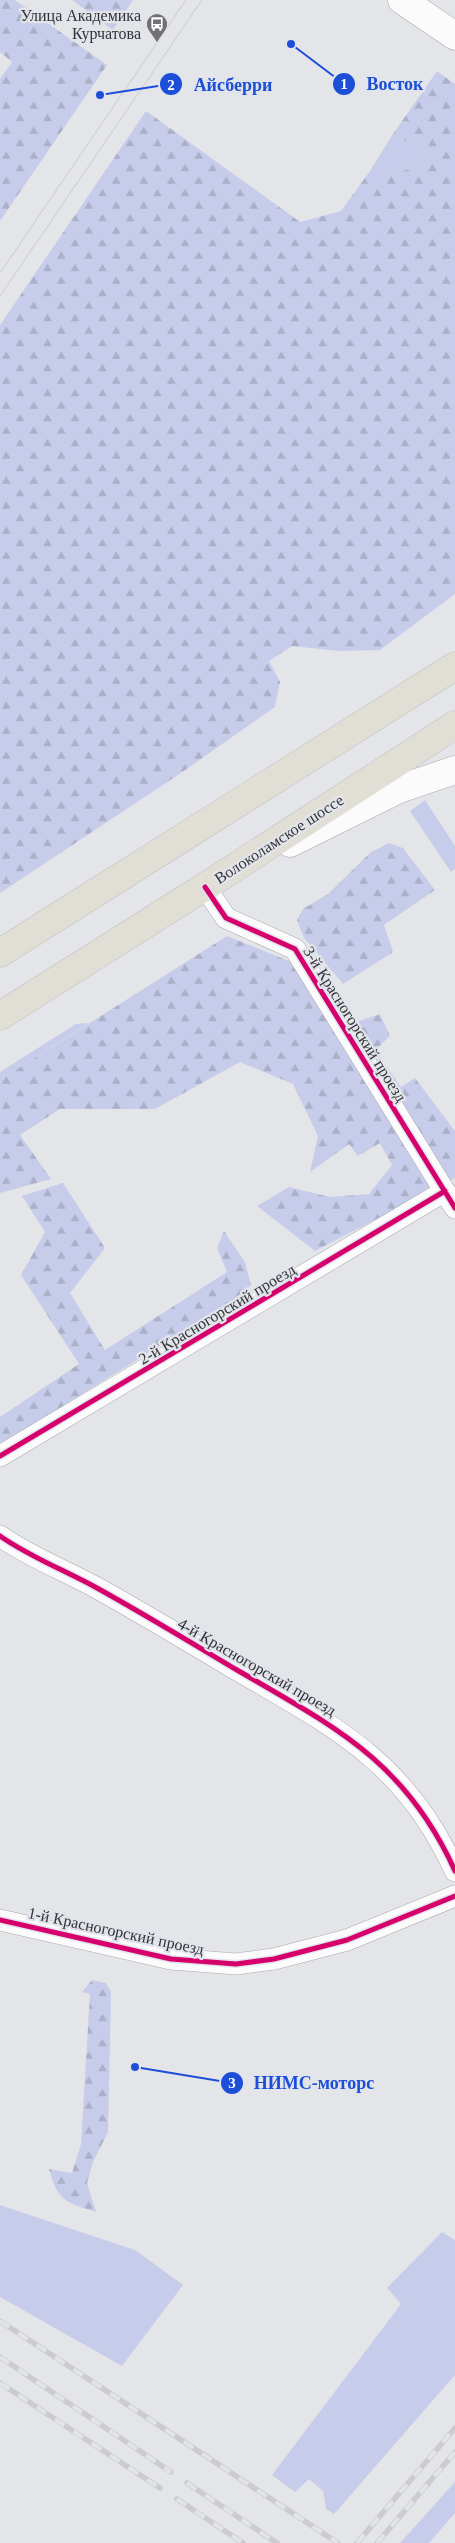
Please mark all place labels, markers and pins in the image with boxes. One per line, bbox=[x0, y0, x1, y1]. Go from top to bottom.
place label: Улица Академика Курчатова bbox=[21, 7, 141, 43]
bus stop icon: Улица Академика Курчатова bbox=[145, 12, 169, 43]
callout: Восток bbox=[331, 67, 433, 100]
callout: Айсберри bbox=[158, 68, 282, 101]
callout: НИМС-моторс bbox=[219, 2066, 384, 2099]

